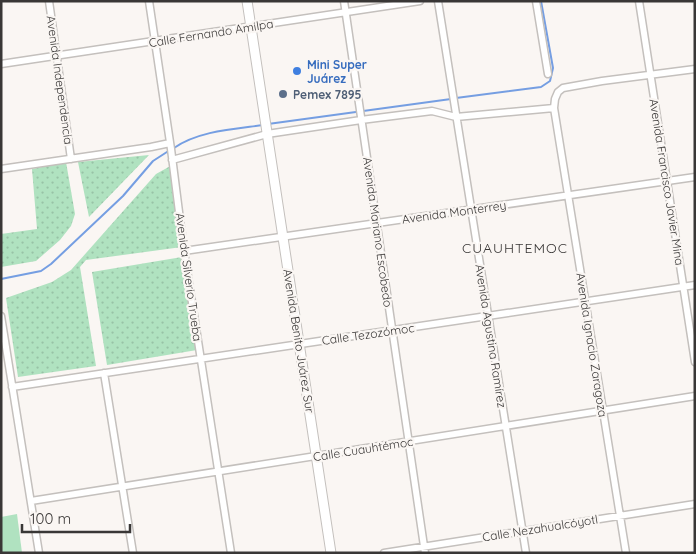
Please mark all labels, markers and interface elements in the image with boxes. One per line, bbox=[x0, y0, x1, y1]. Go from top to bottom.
street label: Avenida Independencia bbox=[44, 15, 76, 145]
street label: Calle Fernando Amilpa bbox=[148, 16, 274, 50]
place label: Mini Super Juárez bbox=[307, 57, 367, 86]
marker: Mini Super Juárez bbox=[291, 65, 303, 77]
place label: Pemex 7895 bbox=[293, 87, 362, 102]
marker: Pemex 7895 bbox=[277, 88, 289, 100]
street label: Avenida Francisco Javier Mina bbox=[646, 98, 688, 266]
street label: Avenida Mariano Escobedo bbox=[360, 156, 396, 308]
street label: Avenida Monterrey bbox=[401, 197, 507, 227]
street label: Avenida Silverio Trueba bbox=[173, 212, 205, 342]
district label: CUAUHTEMOC bbox=[462, 239, 568, 257]
street label: Avenida Agustina Ramírez bbox=[472, 263, 510, 409]
street label: Avenida Benito Juárez Sur bbox=[280, 268, 318, 415]
street label: Avenida Ignacio Zaragoza bbox=[573, 272, 611, 418]
street label: Calle Tezozómoc bbox=[321, 320, 415, 348]
street label: Calle Cuauhtémoc bbox=[312, 434, 414, 464]
scale bar bbox=[22, 502, 130, 534]
text: 100 m bbox=[30, 509, 71, 528]
street label: Calle Nezahualcóyotl bbox=[481, 511, 599, 545]

